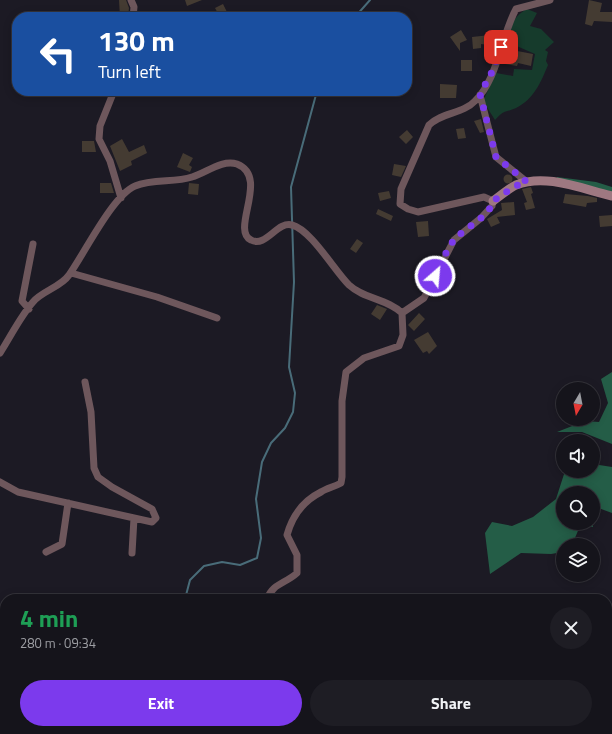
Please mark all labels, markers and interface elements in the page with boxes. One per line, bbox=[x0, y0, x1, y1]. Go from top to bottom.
text: 130 m bbox=[98, 19, 175, 62]
icon: left bbox=[32, 28, 84, 80]
pin bbox=[484, 30, 518, 64]
icon: arrive bbox=[490, 36, 512, 58]
text: Turn left bbox=[98, 58, 161, 85]
position arrow bbox=[414, 255, 456, 297]
north arrow bbox=[556, 382, 600, 426]
map controls bbox=[556, 382, 600, 582]
button: sound bbox=[556, 434, 600, 478]
button: search bbox=[556, 486, 600, 530]
button: layers bbox=[556, 538, 600, 582]
text: 4 min bbox=[20, 600, 78, 636]
button: close bbox=[550, 607, 592, 649]
text: 280 m · 09:34 bbox=[20, 633, 96, 653]
button: Exit bbox=[20, 680, 302, 726]
button: Share bbox=[310, 680, 592, 726]

